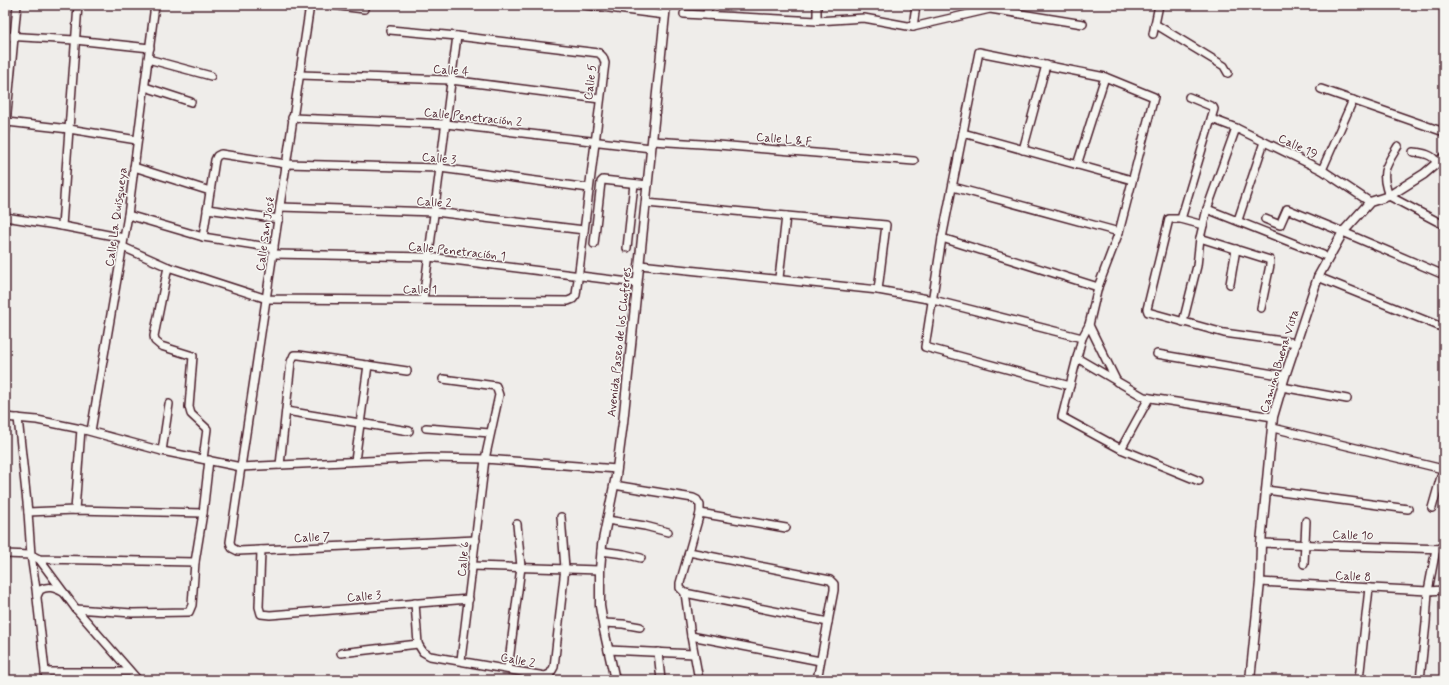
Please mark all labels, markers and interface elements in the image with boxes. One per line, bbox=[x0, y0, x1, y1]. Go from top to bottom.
street label: Calle 4 bbox=[432, 61, 470, 81]
street label: Calle 5 bbox=[581, 63, 601, 101]
street label: Calle Penetración 2 bbox=[423, 105, 523, 131]
street label: Calle L & F bbox=[755, 130, 813, 150]
street label: Calle 19 bbox=[1275, 131, 1320, 163]
street label: Calle 3 bbox=[421, 150, 457, 169]
street label: Calle La Quisqueya bbox=[102, 166, 132, 268]
street label: Calle 2 bbox=[416, 194, 452, 212]
street label: Calle San José bbox=[253, 195, 279, 272]
street label: Calle Penetración 1 bbox=[407, 239, 507, 265]
street label: Avenida Paseo de los Choferes bbox=[604, 266, 636, 418]
street label: Calle 1 bbox=[403, 282, 437, 298]
street label: Camino Buena Vista bbox=[1257, 308, 1303, 415]
street label: Calle 10 bbox=[1332, 527, 1374, 545]
street label: Calle 7 bbox=[293, 529, 331, 547]
street label: Calle 6 bbox=[454, 541, 474, 577]
street label: Calle 8 bbox=[1335, 568, 1371, 586]
street label: Calle 3 bbox=[346, 587, 383, 606]
street label: Calle 2 bbox=[499, 650, 537, 672]

